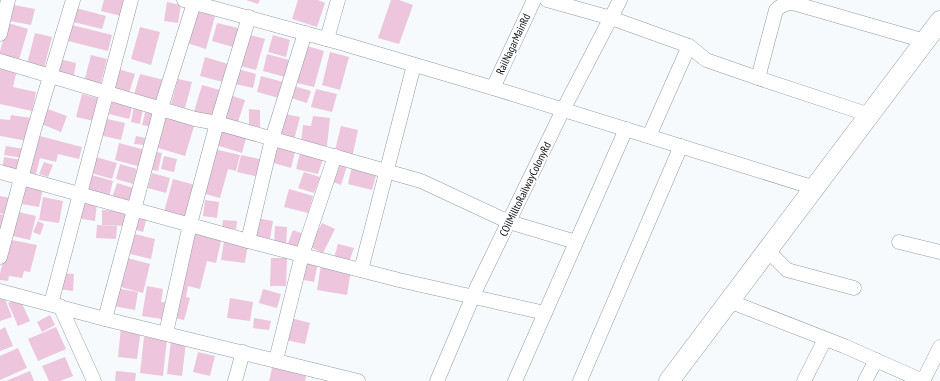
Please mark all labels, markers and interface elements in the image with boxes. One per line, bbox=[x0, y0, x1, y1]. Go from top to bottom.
street label: RailNagarMainRd bbox=[493, 11, 533, 77]
street label: COilMilltoRailwayColonyRd bbox=[496, 139, 554, 239]

